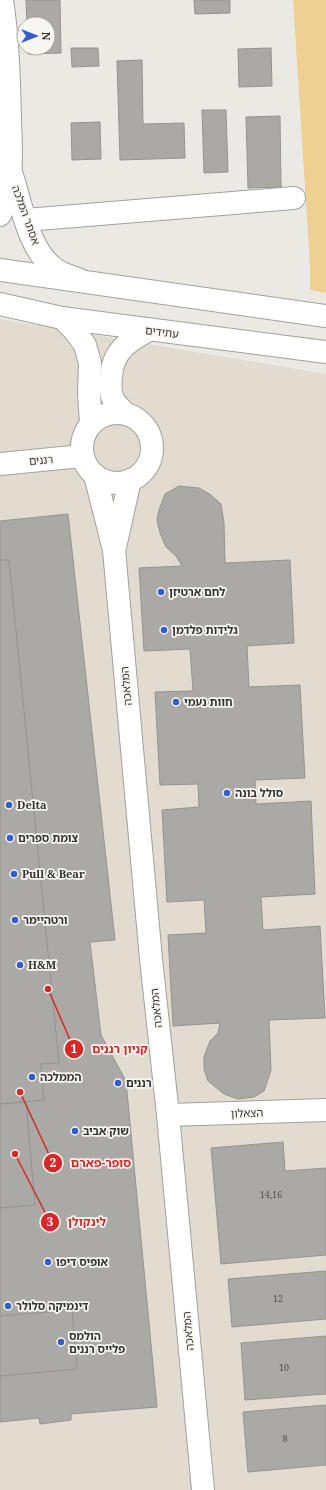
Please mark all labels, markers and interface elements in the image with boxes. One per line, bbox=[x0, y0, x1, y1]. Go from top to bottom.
north arrow bbox=[16, 16, 56, 56]
text: N bbox=[39, 32, 54, 41]
street label: אסתר המלכה bbox=[9, 183, 44, 247]
street label: עתידים bbox=[144, 322, 180, 341]
street label: רננים bbox=[28, 451, 54, 468]
place label: לחם ארטיזן bbox=[169, 584, 225, 599]
marker: לחם ארטיזן bbox=[156, 587, 166, 597]
place label: גלידות פלדמן bbox=[172, 622, 238, 637]
marker: גלידות פלדמן bbox=[159, 625, 169, 635]
street label: המלאכה bbox=[116, 666, 135, 706]
place label: חוות נעמי bbox=[184, 694, 233, 709]
marker: חוות נעמי bbox=[171, 697, 181, 707]
place label: סולל בונה bbox=[235, 785, 284, 800]
marker: סולל בונה bbox=[222, 788, 232, 798]
place label: Delta bbox=[17, 797, 47, 812]
marker: Delta bbox=[4, 800, 14, 810]
place label: צומת ספרים bbox=[18, 830, 79, 845]
marker: צומת ספרים bbox=[5, 833, 15, 843]
place label: Pull & Bear bbox=[22, 866, 85, 881]
marker: Pull & Bear bbox=[9, 869, 19, 879]
place label: ורטהיימר bbox=[23, 912, 68, 927]
marker: ורטהיימר bbox=[10, 915, 20, 925]
place label: H&M bbox=[28, 957, 57, 972]
marker: H&M bbox=[15, 960, 25, 970]
street label: המלאכה bbox=[146, 988, 165, 1028]
callout: קניון רננים bbox=[64, 1037, 156, 1061]
text: 1 bbox=[71, 1040, 78, 1057]
text: קניון רננים bbox=[92, 1040, 148, 1057]
place label: הממלכה bbox=[40, 1069, 81, 1084]
marker: הממלכה bbox=[27, 1072, 37, 1082]
place label: רננים bbox=[126, 1075, 152, 1090]
marker: רננים bbox=[113, 1078, 123, 1088]
street label: הצאלון bbox=[231, 1104, 264, 1121]
place label: שוק אביב bbox=[83, 1123, 129, 1138]
marker: שוק אביב bbox=[70, 1126, 80, 1136]
callout: סופר-פארם bbox=[43, 1151, 139, 1175]
text: 2 bbox=[50, 1154, 57, 1171]
text: סופר-פארם bbox=[71, 1154, 131, 1171]
house number: 14,16 bbox=[260, 1188, 282, 1201]
callout: לינקולן bbox=[40, 1210, 114, 1234]
text: 3 bbox=[47, 1213, 54, 1230]
text: לינקולן bbox=[68, 1213, 106, 1230]
place label: אופיס דיפו bbox=[56, 1254, 109, 1269]
marker: אופיס דיפו bbox=[43, 1257, 53, 1267]
house number: 12 bbox=[273, 1292, 283, 1305]
place label: דינמיקה סלולר bbox=[16, 1298, 89, 1313]
marker: דינמיקה סלולר bbox=[3, 1301, 13, 1311]
street label: המלאכה bbox=[178, 1311, 197, 1351]
place label: הולמס פלייס רננים bbox=[69, 1328, 125, 1356]
marker: הולמס פלייס רננים bbox=[56, 1337, 66, 1347]
house number: 10 bbox=[279, 1361, 289, 1374]
house number: 8 bbox=[282, 1432, 288, 1445]

